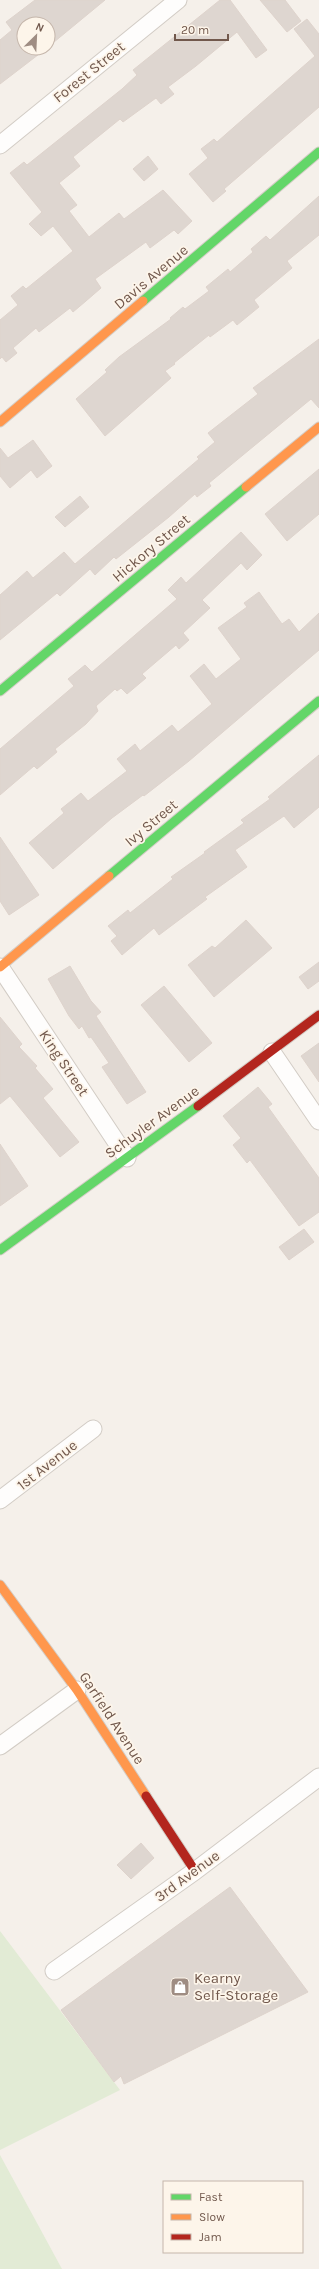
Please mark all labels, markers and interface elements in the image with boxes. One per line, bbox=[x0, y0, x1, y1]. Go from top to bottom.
north arrow bbox=[16, 16, 56, 56]
scale bar bbox=[175, 16, 228, 42]
text: N bbox=[34, 20, 46, 35]
text: 20 m bbox=[181, 23, 209, 37]
street label: Forest Street bbox=[50, 37, 129, 106]
street label: Davis Avenue bbox=[110, 241, 192, 313]
street label: Hickory Street bbox=[108, 510, 194, 586]
street label: Ivy Street bbox=[121, 795, 181, 850]
street label: King Street bbox=[35, 1027, 93, 1100]
street label: Schuyler Avenue bbox=[101, 1082, 203, 1162]
street label: 1st Avenue bbox=[13, 1436, 81, 1494]
street label: Garfield Avenue bbox=[75, 1668, 149, 1768]
street label: 3rd Avenue bbox=[151, 1846, 223, 1906]
place label: Kearny Self-Storage bbox=[194, 1969, 278, 2004]
shop icon: Kearny Self-Storage bbox=[169, 1976, 191, 1998]
legend bbox=[163, 2181, 303, 2253]
text: Fast bbox=[199, 2190, 223, 2204]
text: Slow bbox=[199, 2210, 225, 2224]
text: Jam bbox=[199, 2230, 222, 2244]

